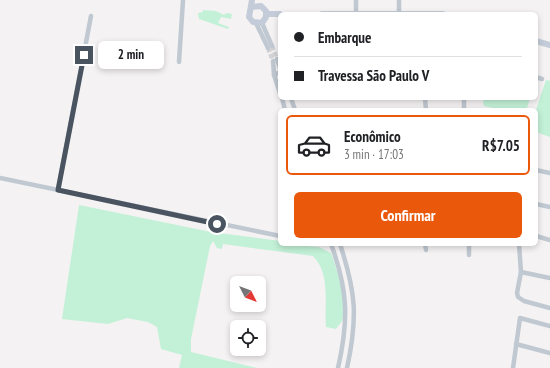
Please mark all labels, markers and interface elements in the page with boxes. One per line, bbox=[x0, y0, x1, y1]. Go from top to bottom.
text: Embarque bbox=[318, 28, 371, 47]
callout: 2 min bbox=[98, 41, 164, 69]
route end bbox=[75, 46, 93, 64]
text: 2 min bbox=[118, 46, 144, 63]
text: Travessa São Paulo V bbox=[318, 66, 429, 85]
icon: car bbox=[296, 127, 332, 163]
text: Econômico bbox=[344, 127, 401, 146]
text: R$7.05 bbox=[482, 136, 520, 155]
text: 3 min · 17:03 bbox=[344, 146, 404, 163]
button: Confirmar bbox=[294, 192, 522, 238]
route start bbox=[208, 215, 226, 233]
north arrow bbox=[230, 276, 266, 312]
map controls bbox=[230, 276, 266, 356]
button: locate bbox=[230, 320, 266, 356]

